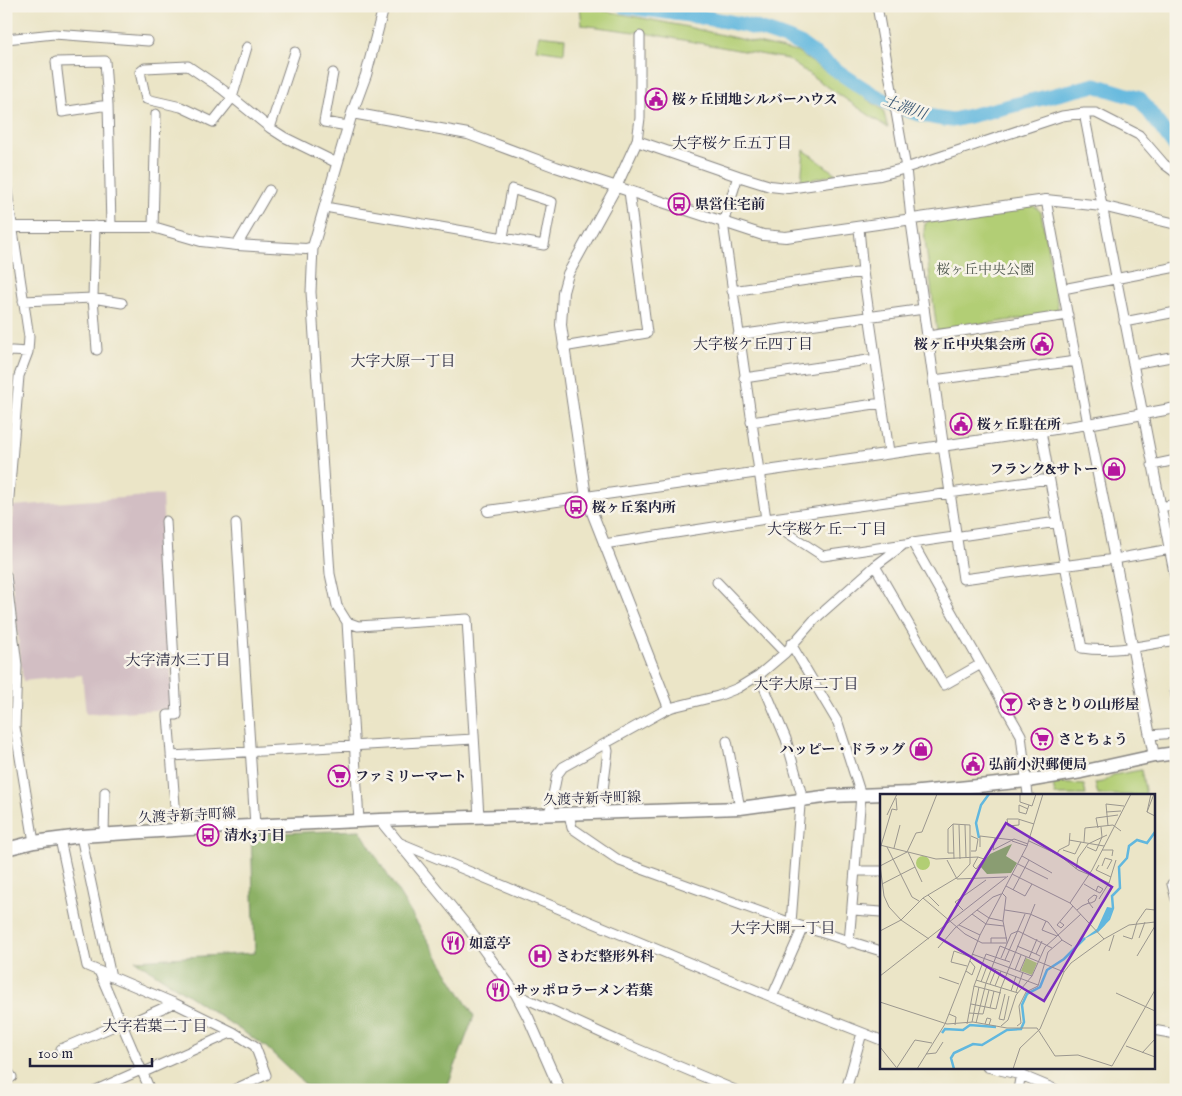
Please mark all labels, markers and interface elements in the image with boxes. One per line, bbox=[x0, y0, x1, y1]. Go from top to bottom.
public building icon: 桜ヶ丘団地シルバーハウス bbox=[644, 87, 668, 111]
place label: 桜ヶ丘団地シルバーハウス bbox=[672, 91, 838, 109]
water label: 土淵川 bbox=[880, 91, 931, 125]
district label: 大字桜ケ丘五丁目 bbox=[672, 134, 792, 153]
bus stop icon: 県営住宅前 bbox=[667, 192, 691, 216]
place label: 県営住宅前 bbox=[695, 196, 765, 214]
park label: 桜ヶ丘中央公園 bbox=[936, 261, 1034, 279]
public building icon: 桜ヶ丘中央集会所 bbox=[1030, 332, 1054, 356]
district label: 大字桜ケ丘四丁目 bbox=[693, 335, 813, 354]
place label: 桜ヶ丘中央集会所 bbox=[914, 336, 1026, 354]
district label: 大字大原一丁目 bbox=[350, 352, 456, 371]
public building icon: 桜ヶ丘駐在所 bbox=[949, 412, 973, 436]
place label: 桜ヶ丘駐在所 bbox=[977, 416, 1061, 434]
shop icon: フランク&サトー bbox=[1102, 457, 1126, 481]
place label: フランク&サトー bbox=[990, 461, 1098, 479]
bus stop icon: 桜ヶ丘案内所 bbox=[564, 495, 588, 519]
place label: 桜ヶ丘案内所 bbox=[592, 499, 676, 517]
district label: 大字桜ケ丘一丁目 bbox=[767, 520, 887, 539]
district label: 大字清水三丁目 bbox=[125, 651, 231, 670]
district label: 大字大原二丁目 bbox=[753, 675, 859, 694]
bar icon: やきとりの山形屋 bbox=[999, 692, 1023, 716]
place label: やきとりの山形屋 bbox=[1027, 696, 1139, 714]
supermarket icon: さとちょう bbox=[1030, 727, 1054, 751]
place label: さとちょう bbox=[1058, 731, 1128, 749]
shop icon: ハッピー・ドラッグ bbox=[909, 737, 933, 761]
place label: ハッピー・ドラッグ bbox=[780, 741, 905, 759]
public building icon: 弘前小沢郵便局 bbox=[961, 752, 985, 776]
place label: 弘前小沢郵便局 bbox=[989, 756, 1087, 774]
supermarket icon: ファミリーマート bbox=[327, 764, 351, 788]
place label: ファミリーマート bbox=[355, 768, 467, 786]
street label: 久渡寺新寺町線 bbox=[543, 788, 641, 810]
inset map bbox=[880, 794, 1154, 1068]
street label: 久渡寺新寺町線 bbox=[138, 804, 236, 828]
bus stop icon: 清水3丁目 bbox=[196, 823, 220, 847]
place label: 清水3丁目 bbox=[224, 827, 285, 845]
district label: 大字大開一丁目 bbox=[730, 919, 836, 938]
restaurant icon: 如意亭 bbox=[441, 931, 465, 955]
place label: 如意亭 bbox=[469, 935, 511, 953]
hospital icon: さわだ整形外科 bbox=[528, 944, 552, 968]
place label: さわだ整形外科 bbox=[556, 948, 655, 966]
restaurant icon: サッポロラーメン若葉 bbox=[486, 978, 510, 1002]
place label: サッポロラーメン若葉 bbox=[514, 982, 653, 1000]
district label: 大字若葉二丁目 bbox=[102, 1017, 208, 1036]
scale bar bbox=[30, 1036, 152, 1068]
text: 100 m bbox=[38, 1044, 74, 1063]

